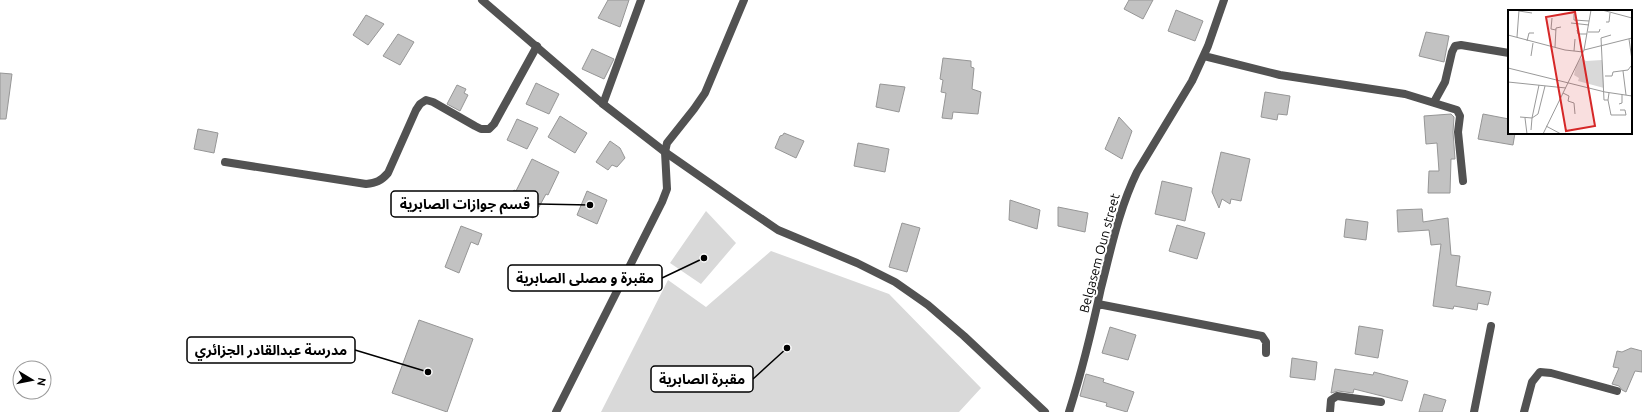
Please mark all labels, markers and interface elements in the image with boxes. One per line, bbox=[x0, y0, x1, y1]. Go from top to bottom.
inset map bbox=[1508, 10, 1632, 134]
callout: قسم جوازات الصابرية bbox=[391, 191, 538, 217]
street label: Belgasem Oun street bbox=[1076, 192, 1122, 314]
text: قسم جوازات الصابرية bbox=[400, 196, 530, 215]
callout: مقبرة و مصلى الصابرية bbox=[508, 265, 662, 291]
text: مقبرة و مصلى الصابرية bbox=[516, 270, 654, 287]
callout: مدرسة عبدالقادر الجزائري bbox=[187, 337, 355, 363]
text: مدرسة عبدالقادر الجزائري bbox=[195, 342, 347, 361]
north arrow bbox=[12, 360, 52, 400]
callout: مقبرة الصابرية bbox=[651, 366, 753, 392]
text: مقبرة الصابرية bbox=[659, 371, 745, 388]
text: N bbox=[35, 377, 48, 387]

